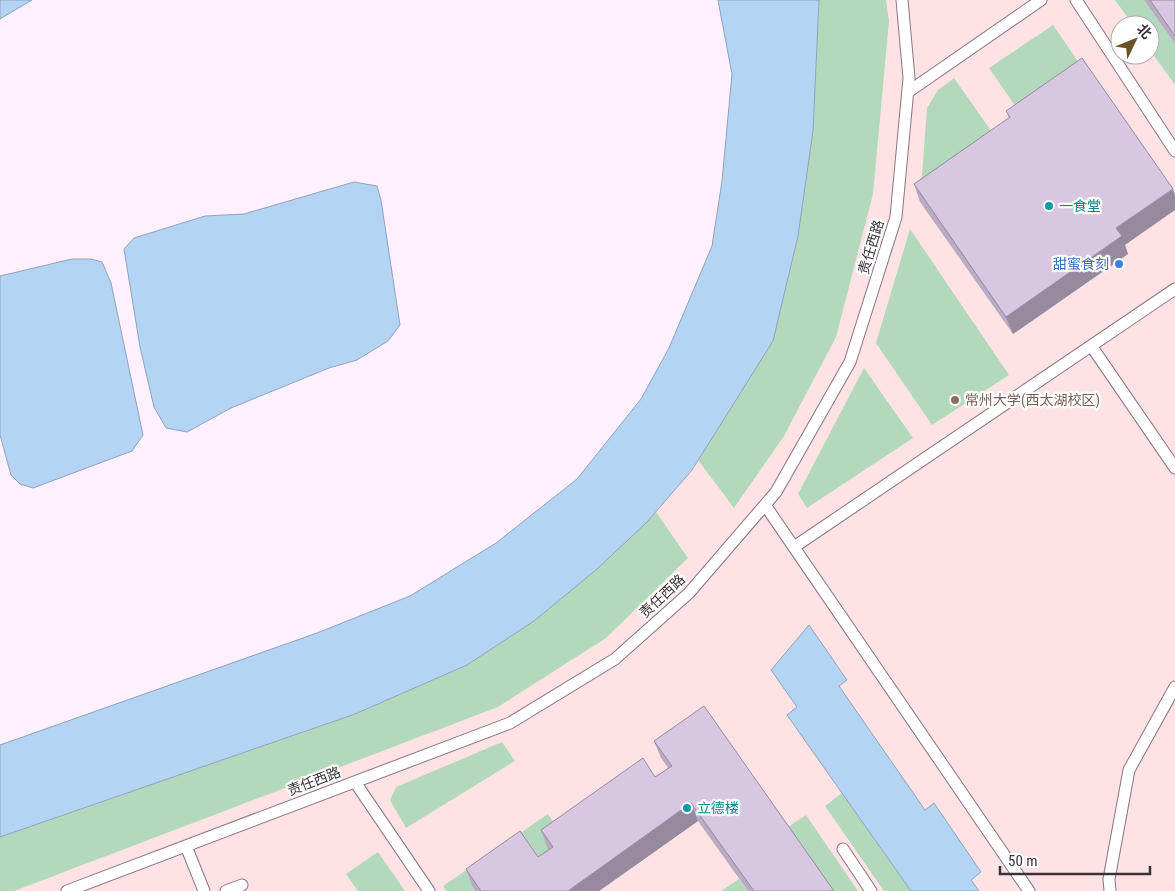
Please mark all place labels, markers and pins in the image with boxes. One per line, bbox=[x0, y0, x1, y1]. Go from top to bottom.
place label: 一食堂 bbox=[1059, 198, 1101, 214]
marker: 一食堂 bbox=[1043, 200, 1055, 212]
place label: 甜蜜食刻 bbox=[1053, 256, 1109, 272]
marker: 甜蜜食刻 bbox=[1113, 258, 1125, 270]
place label: 常州大学(西太湖校区) bbox=[965, 392, 1100, 409]
marker: 常州大学(西太湖校区) bbox=[949, 394, 961, 406]
place label: 立德楼 bbox=[697, 800, 739, 816]
marker: 立德楼 bbox=[681, 802, 693, 814]

